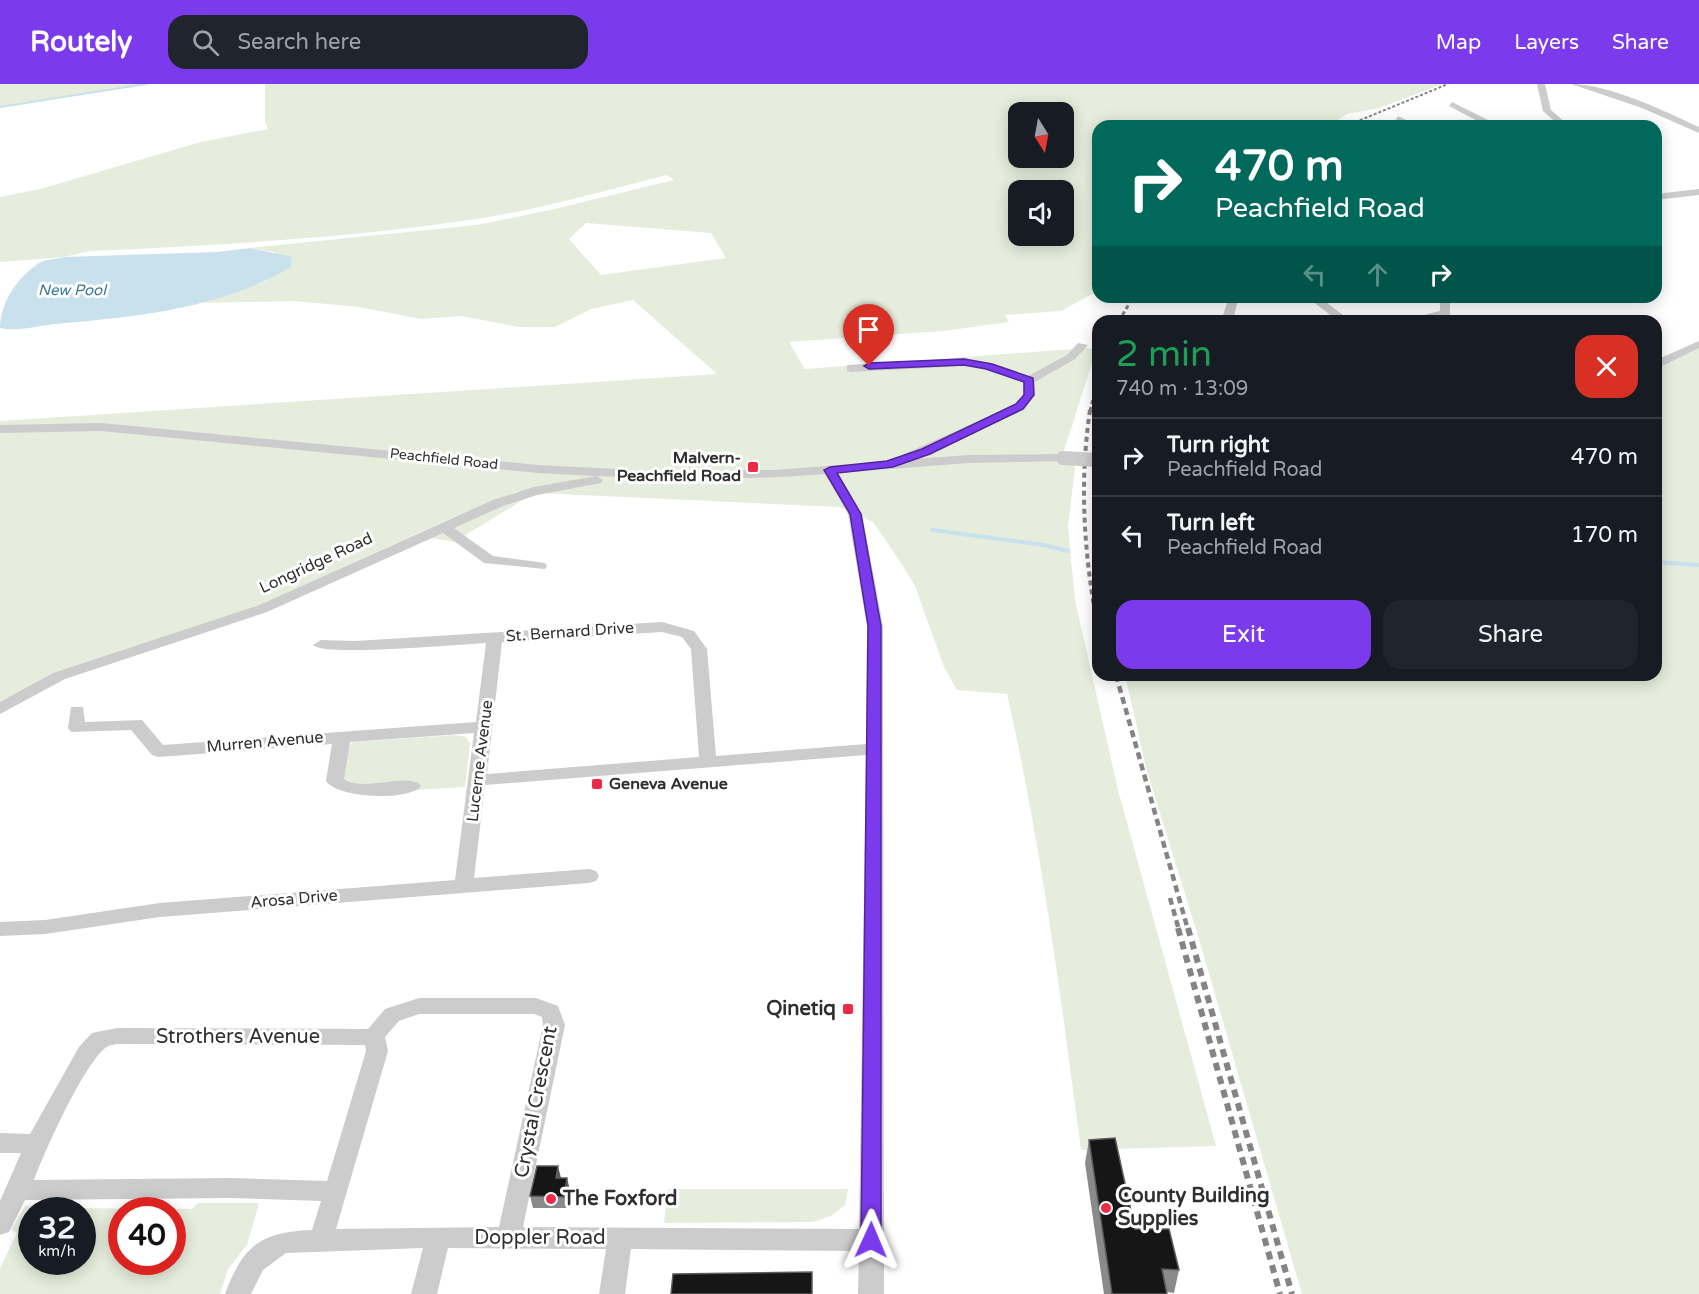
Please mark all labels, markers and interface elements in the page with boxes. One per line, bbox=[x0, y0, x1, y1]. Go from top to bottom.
search box bbox=[168, 15, 588, 69]
text: Routely bbox=[30, 25, 132, 59]
icon: search bbox=[189, 26, 222, 59]
text: Search here bbox=[237, 29, 361, 55]
text: Map bbox=[1436, 30, 1481, 55]
text: Layers bbox=[1514, 30, 1579, 55]
text: Share bbox=[1612, 30, 1669, 55]
north arrow bbox=[1008, 102, 1074, 168]
map controls bbox=[1008, 102, 1074, 246]
text: 470 m bbox=[1215, 141, 1344, 192]
icon: right bbox=[1116, 144, 1194, 222]
button: sound bbox=[1008, 180, 1074, 246]
text: Peachfield Road bbox=[1215, 192, 1425, 225]
icon: left bbox=[1298, 258, 1331, 291]
icon: ahead bbox=[1361, 258, 1394, 291]
icon: right bbox=[1424, 258, 1457, 291]
water label: New Pool bbox=[38, 281, 108, 299]
pin bbox=[843, 304, 894, 366]
icon: arrive bbox=[852, 313, 885, 346]
text: 2 min bbox=[1116, 333, 1212, 376]
button: close bbox=[1575, 335, 1638, 398]
text: 740 m · 13:09 bbox=[1116, 377, 1248, 401]
text: Turn right bbox=[1167, 432, 1269, 458]
icon: right bbox=[1116, 441, 1149, 474]
text: 470 m bbox=[1571, 444, 1638, 470]
street label: Peachfield Road bbox=[389, 445, 499, 473]
place label: Malvern- Peachfield Road bbox=[617, 448, 741, 486]
text: Peachfield Road bbox=[1167, 458, 1322, 482]
marker: Malvern- Peachfield Road bbox=[746, 460, 760, 474]
text: Turn left bbox=[1167, 510, 1255, 536]
icon: left bbox=[1116, 519, 1149, 552]
text: 170 m bbox=[1571, 522, 1638, 548]
street label: Longridge Road bbox=[256, 528, 376, 598]
text: Peachfield Road bbox=[1167, 536, 1322, 560]
button: Exit bbox=[1116, 600, 1371, 669]
button: Share bbox=[1383, 600, 1638, 669]
street label: St. Bernard Drive bbox=[505, 618, 635, 646]
street label: Lucerne Avenue bbox=[463, 699, 497, 823]
street label: Murren Avenue bbox=[206, 727, 324, 757]
place label: Geneva Avenue bbox=[609, 774, 728, 794]
marker: Geneva Avenue bbox=[590, 777, 604, 791]
street label: Arosa Drive bbox=[249, 885, 339, 913]
place label: Qinetiq bbox=[766, 997, 836, 1021]
marker: Qinetiq bbox=[841, 1002, 855, 1016]
street label: Crystal Crescent bbox=[510, 1024, 563, 1180]
street label: Strothers Avenue bbox=[156, 1025, 320, 1049]
place label: County Building Supplies bbox=[1118, 1184, 1270, 1231]
place label: The Foxford bbox=[562, 1187, 677, 1211]
marker: The Foxford bbox=[544, 1192, 558, 1206]
speed limit sign: 40 bbox=[108, 1197, 186, 1275]
marker: County Building Supplies bbox=[1099, 1201, 1113, 1215]
position arrow bbox=[839, 1208, 903, 1272]
text: 32 bbox=[38, 1210, 76, 1247]
street label: Doppler Road bbox=[474, 1226, 606, 1250]
text: km/h bbox=[38, 1242, 76, 1260]

